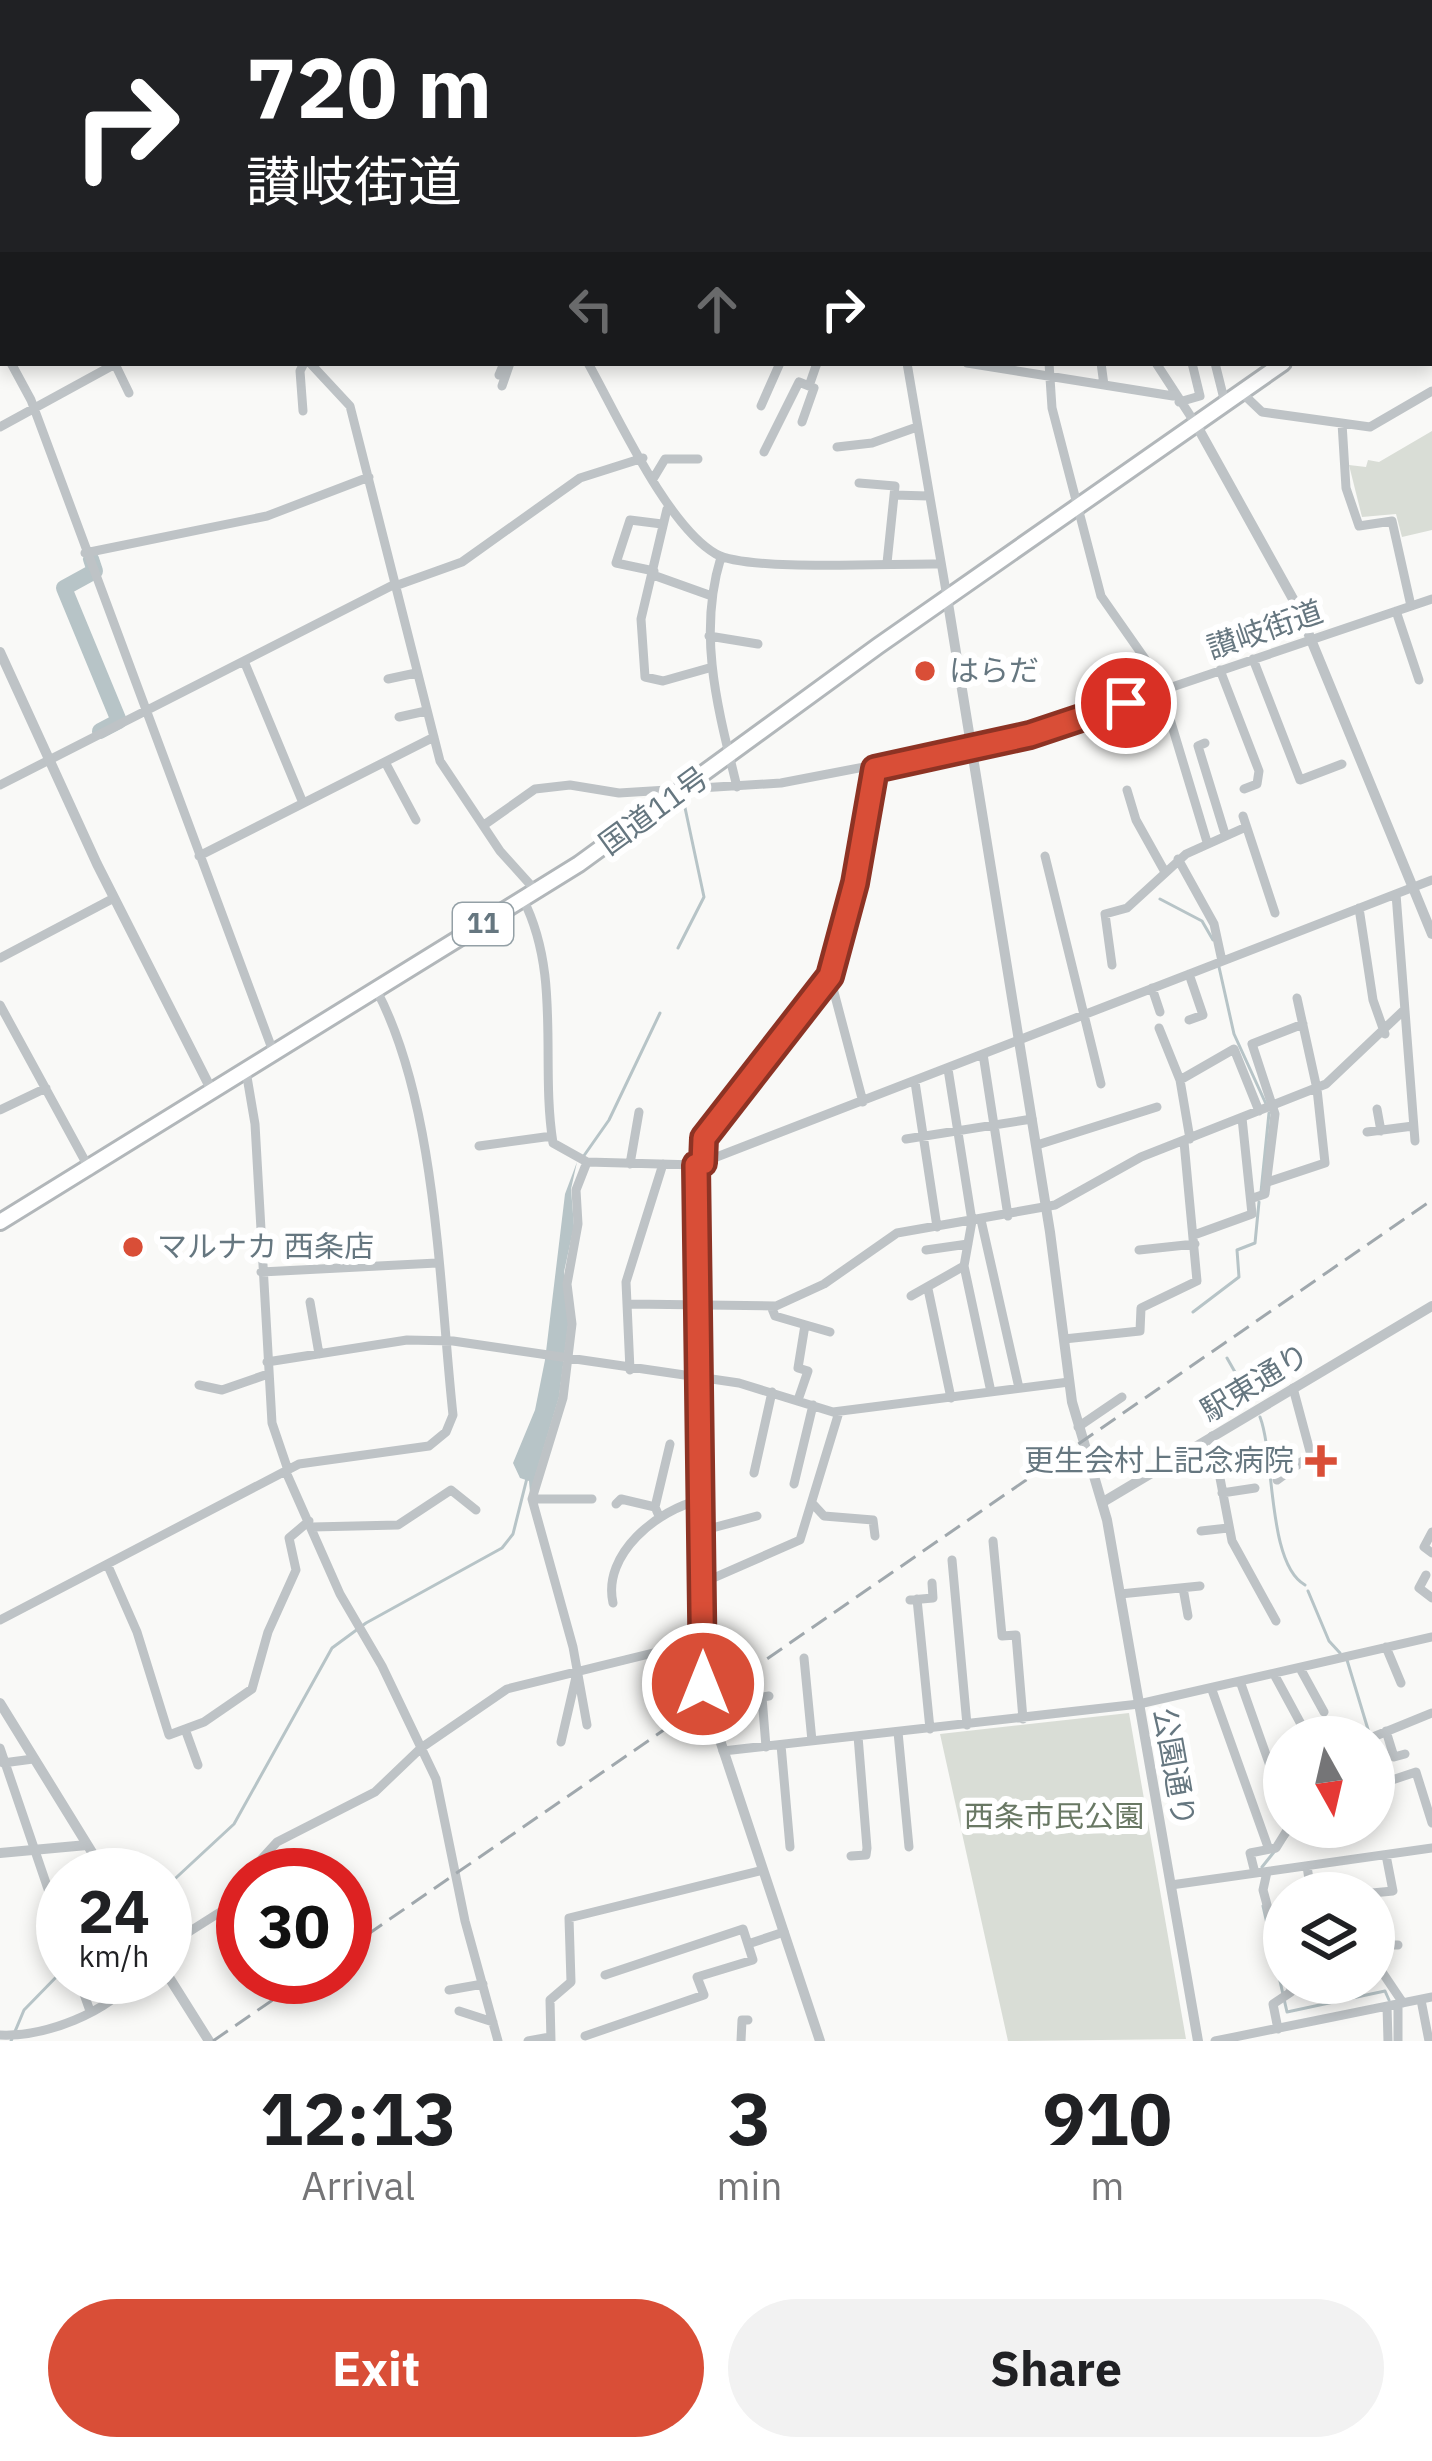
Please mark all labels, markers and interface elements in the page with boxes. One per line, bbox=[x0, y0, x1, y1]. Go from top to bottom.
text: 720 m bbox=[246, 32, 492, 141]
icon: right bbox=[48, 48, 204, 204]
text: 讃岐街道 bbox=[246, 146, 462, 216]
icon: left bbox=[558, 276, 624, 342]
icon: ahead bbox=[684, 276, 750, 342]
icon: right bbox=[810, 276, 876, 342]
street label: 讃岐街道 bbox=[1201, 591, 1328, 667]
place label: はらだ bbox=[949, 650, 1039, 689]
pin bbox=[1075, 652, 1177, 754]
marker: はらだ bbox=[912, 658, 938, 684]
icon: arrive bbox=[1093, 670, 1159, 736]
street label: 国道11号 bbox=[591, 757, 716, 863]
road number: 11 bbox=[453, 903, 513, 945]
place label: マルナカ 西条店 bbox=[157, 1226, 374, 1265]
marker: マルナカ 西条店 bbox=[120, 1234, 146, 1260]
street label: 駅東通り bbox=[1193, 1334, 1316, 1429]
place label: 更生会村上記念病院 bbox=[1024, 1440, 1294, 1479]
marker: 更生会村上記念病院 bbox=[1305, 1445, 1337, 1477]
position arrow bbox=[640, 1621, 766, 1747]
street label: 公園通り bbox=[1146, 1704, 1205, 1829]
north arrow bbox=[1263, 1716, 1395, 1848]
map controls bbox=[1263, 1716, 1395, 2004]
park label: 西条市民公園 bbox=[964, 1796, 1144, 1835]
speed limit sign: 30 bbox=[216, 1848, 372, 2004]
text: 24 bbox=[78, 1871, 150, 1950]
button: layers bbox=[1263, 1872, 1395, 2004]
text: km/h bbox=[79, 1936, 149, 1975]
text: 12:13 bbox=[260, 2071, 457, 2165]
text: 3 bbox=[728, 2071, 771, 2165]
text: 910 bbox=[1042, 2071, 1172, 2165]
text: Arrival bbox=[301, 2160, 415, 2211]
text: min bbox=[717, 2160, 782, 2211]
text: m bbox=[1090, 2160, 1124, 2211]
button: Exit bbox=[48, 2299, 704, 2437]
button: Share bbox=[728, 2299, 1384, 2437]

